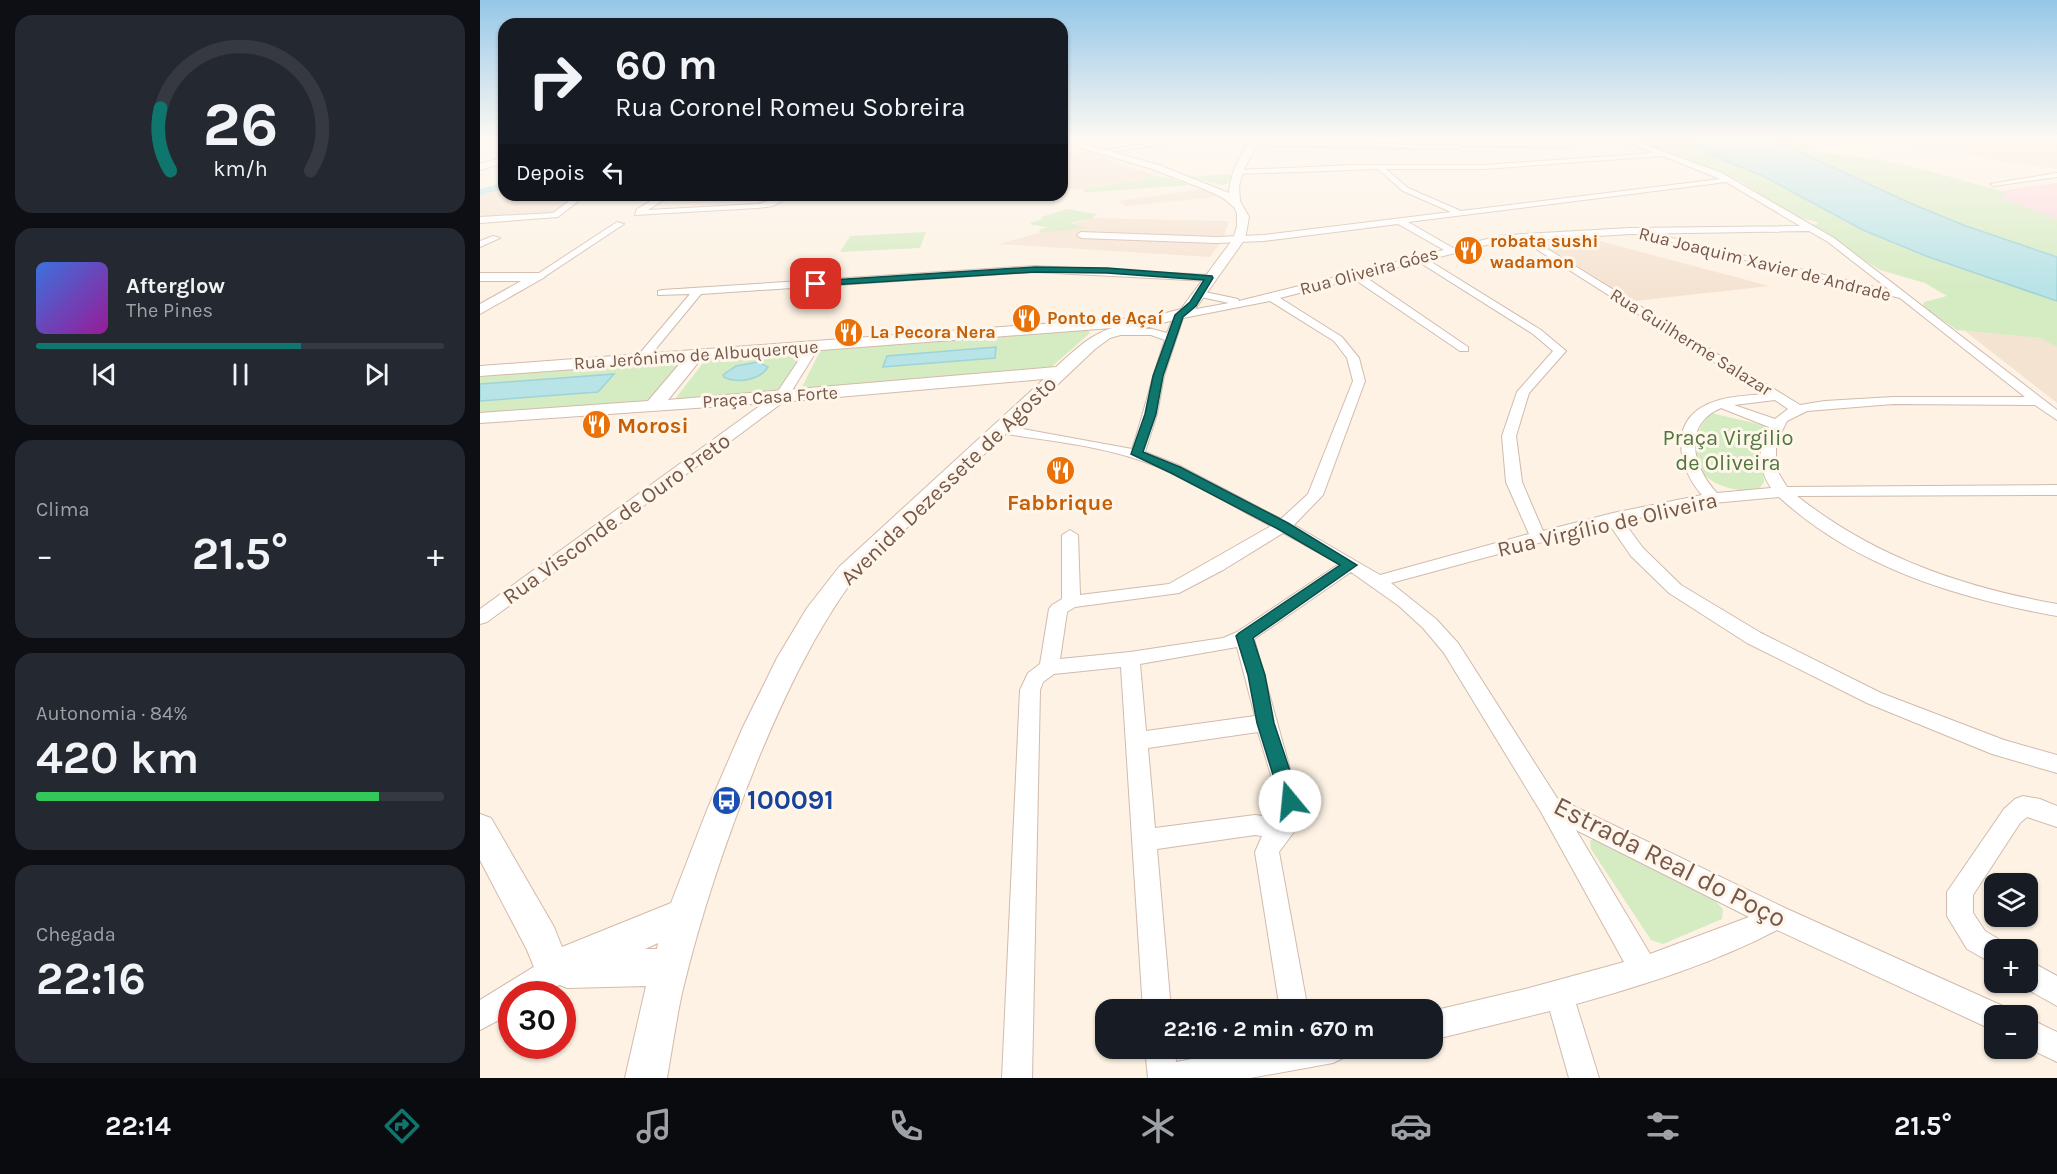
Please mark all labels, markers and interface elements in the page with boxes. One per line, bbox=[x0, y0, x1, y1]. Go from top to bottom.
text: 60 m bbox=[615, 40, 718, 90]
icon: right bbox=[516, 42, 594, 120]
text: 26 bbox=[202, 88, 278, 161]
text: Rua Coronel Romeu Sobreira bbox=[615, 91, 966, 123]
text: km/h bbox=[213, 156, 267, 181]
icon: left bbox=[597, 156, 630, 189]
text: Depois bbox=[516, 160, 585, 186]
street label: Rua Joaquim Xavier de Andrade bbox=[1637, 222, 1893, 306]
place label: robata sushi wadamon bbox=[1490, 230, 1598, 273]
restaurant icon: robata sushi wadamon bbox=[1453, 235, 1485, 267]
street label: Rua Oliveira Góes bbox=[1297, 242, 1441, 300]
pin bbox=[790, 258, 841, 309]
icon: arrive bbox=[799, 267, 832, 300]
text: Afterglow bbox=[126, 273, 225, 299]
street label: Rua Guilherme Salazar bbox=[1606, 283, 1776, 401]
text: The Pines bbox=[126, 299, 213, 322]
restaurant icon: Ponto de Açaí bbox=[1010, 302, 1042, 334]
place label: Ponto de Açaí bbox=[1047, 307, 1164, 329]
restaurant icon: La Pecora Nera bbox=[833, 316, 865, 348]
place label: La Pecora Nera bbox=[870, 321, 996, 343]
street label: Rua Jerônimo de Albuquerque bbox=[573, 335, 819, 375]
icon: previous bbox=[88, 358, 121, 391]
icon: pause bbox=[224, 358, 257, 391]
icon: next bbox=[360, 358, 393, 391]
street label: Avenida Dezessete de Agosto bbox=[835, 371, 1062, 591]
street label: Praça Casa Forte bbox=[702, 381, 838, 413]
restaurant icon: Morosi bbox=[580, 409, 612, 441]
place label: Morosi bbox=[617, 413, 689, 439]
park label: Praça Virgilio de Oliveira bbox=[1662, 425, 1794, 476]
street label: Rua Visconde de Ouro Preto bbox=[498, 428, 735, 610]
restaurant icon: Fabbrique bbox=[1044, 454, 1076, 486]
street label: Rua Virgílio de Oliveira bbox=[1495, 487, 1720, 563]
place label: Fabbrique bbox=[1007, 490, 1113, 516]
text: Clima bbox=[36, 498, 90, 521]
text: 21.5° bbox=[192, 528, 288, 580]
text: − bbox=[36, 536, 53, 574]
text: + bbox=[427, 536, 444, 574]
text: Autonomia · 84% bbox=[36, 702, 188, 725]
text: 420 km bbox=[36, 732, 199, 784]
position arrow bbox=[1258, 769, 1322, 833]
bus stop icon: 100091 bbox=[710, 784, 742, 816]
place label: 100091 bbox=[747, 784, 834, 816]
street label: Estrada Real do Poço bbox=[1549, 790, 1791, 934]
map controls bbox=[1984, 873, 2038, 1059]
button: layers bbox=[1984, 873, 2038, 927]
text: Chegada bbox=[36, 923, 116, 946]
button: + bbox=[1984, 939, 2038, 993]
text: 22:16 bbox=[36, 953, 146, 1005]
speed limit sign: 30 bbox=[498, 981, 576, 1059]
button: − bbox=[1984, 1005, 2038, 1059]
text: 22:16 · 2 min · 670 m bbox=[1164, 1016, 1374, 1042]
icon: directions bbox=[381, 1105, 423, 1147]
icon: music bbox=[633, 1105, 675, 1147]
icon: phone bbox=[885, 1105, 927, 1147]
icon: climate bbox=[1137, 1105, 1179, 1147]
icon: car bbox=[1390, 1105, 1432, 1147]
icon: filters bbox=[1642, 1105, 1684, 1147]
text: 22:14 bbox=[105, 1110, 171, 1142]
text: 21.5° bbox=[1894, 1110, 1952, 1142]

